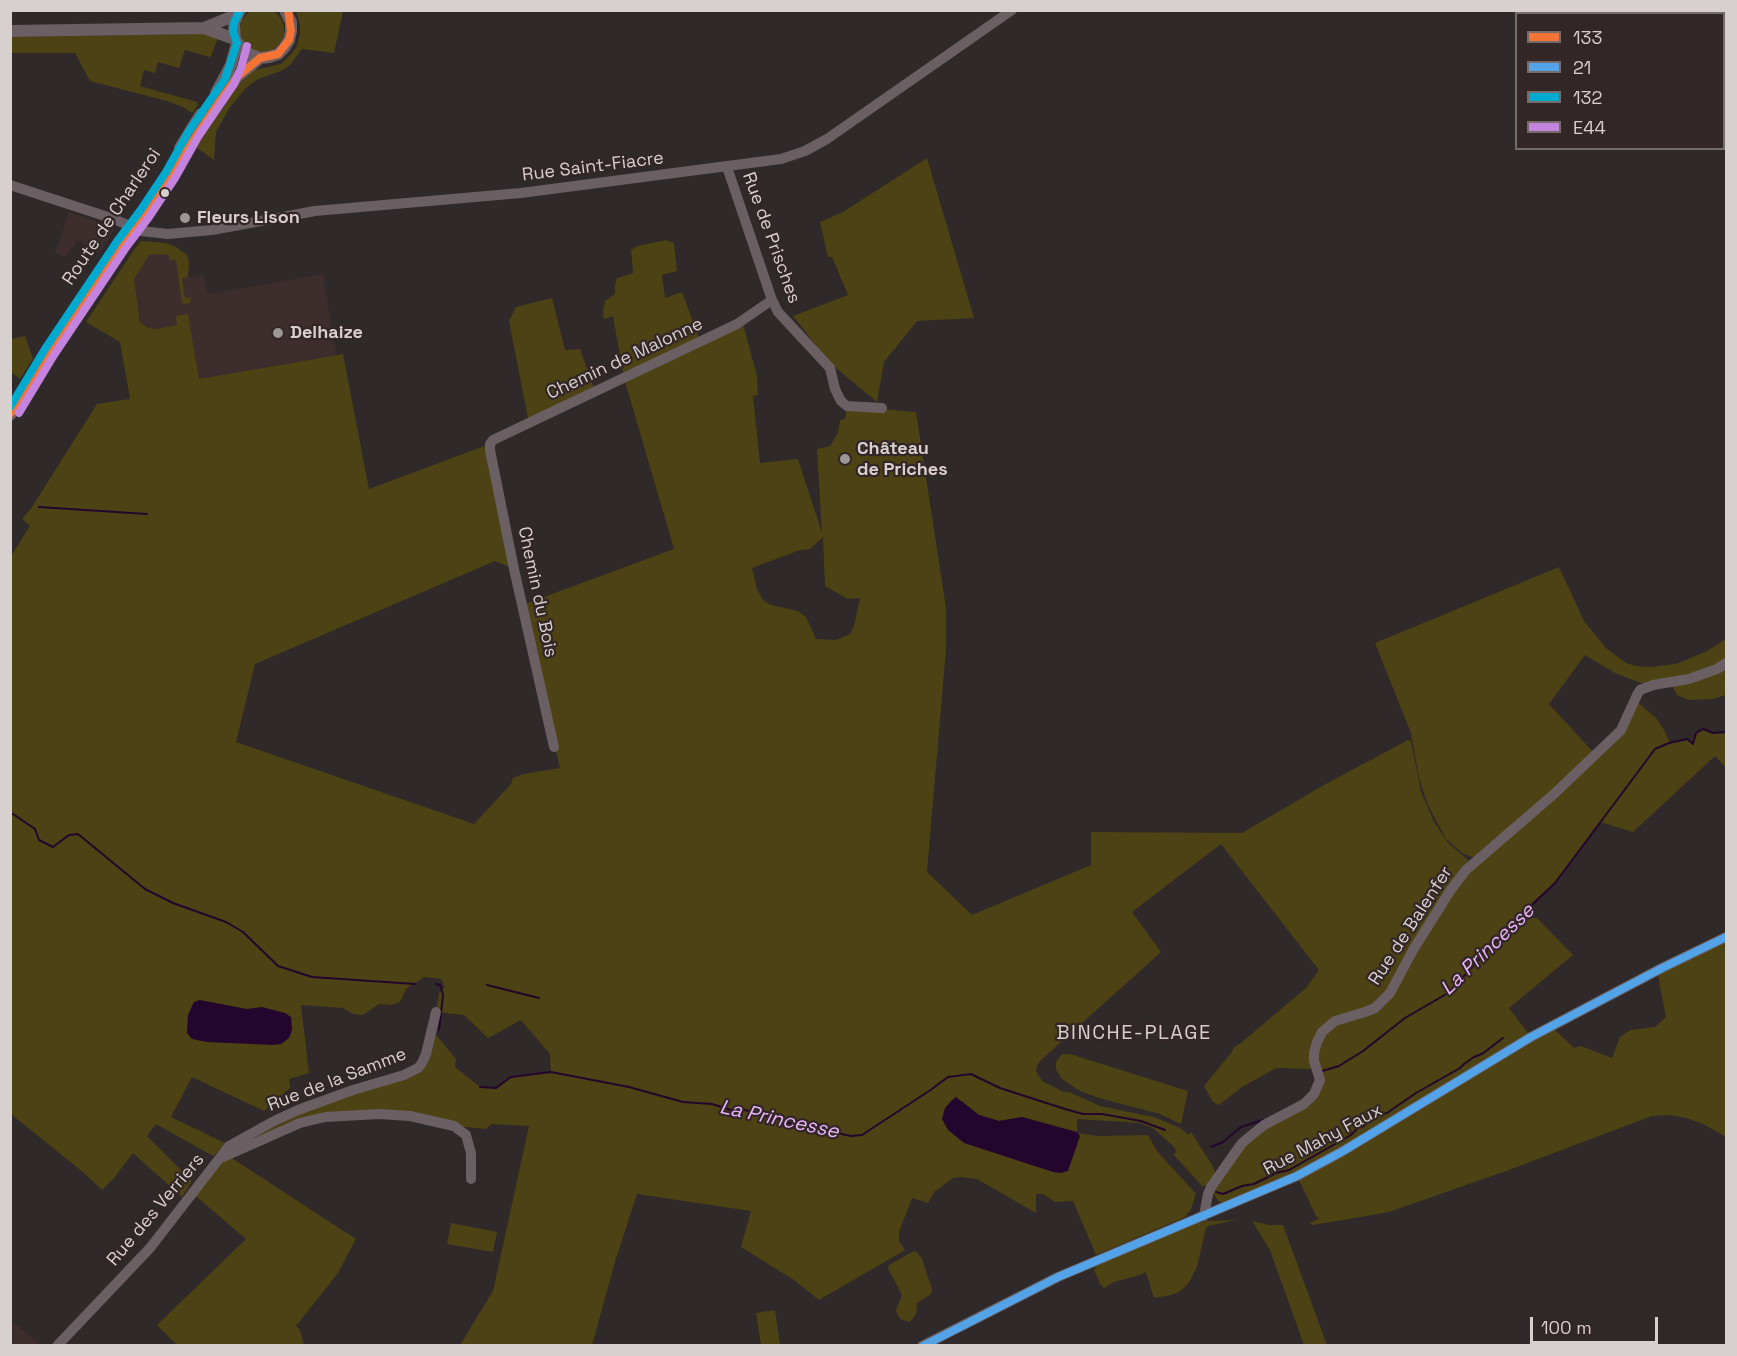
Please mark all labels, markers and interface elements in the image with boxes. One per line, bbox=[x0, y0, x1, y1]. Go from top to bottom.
legend bbox=[1515, 12, 1725, 150]
text: 133 bbox=[1573, 26, 1602, 49]
text: 21 bbox=[1573, 56, 1591, 79]
text: 132 bbox=[1573, 86, 1602, 109]
text: E44 bbox=[1573, 116, 1606, 139]
street label: Route de Charleroi bbox=[58, 144, 166, 290]
street label: Rue Saint-Fiacre bbox=[521, 148, 665, 186]
street label: Rue de Prisches bbox=[737, 169, 805, 307]
unlabelled marker bbox=[159, 187, 171, 199]
place label: Fleurs Lison bbox=[197, 207, 300, 229]
marker: Fleurs Lison bbox=[178, 211, 192, 225]
street label: Chemin de Malonne bbox=[543, 313, 707, 405]
place label: Delhaize bbox=[290, 322, 363, 344]
marker: Delhaize bbox=[271, 326, 285, 340]
place label: Château de Priches bbox=[857, 438, 948, 480]
marker: Château de Priches bbox=[838, 452, 852, 466]
street label: Chemin du Bois bbox=[513, 525, 561, 659]
street label: Rue de Balenfer bbox=[1364, 862, 1458, 990]
water label: La Princesse bbox=[1436, 899, 1540, 1001]
district label: BINCHE-PLAGE bbox=[1056, 1022, 1212, 1046]
street label: Rue de la Samme bbox=[265, 1044, 409, 1116]
water label: La Princesse bbox=[717, 1096, 841, 1144]
street label: Rue Mahy Faux bbox=[1260, 1100, 1386, 1180]
street label: Rue des Verriers bbox=[103, 1149, 209, 1271]
scale bar bbox=[1533, 1305, 1660, 1343]
text: 100 m bbox=[1541, 1316, 1592, 1339]

